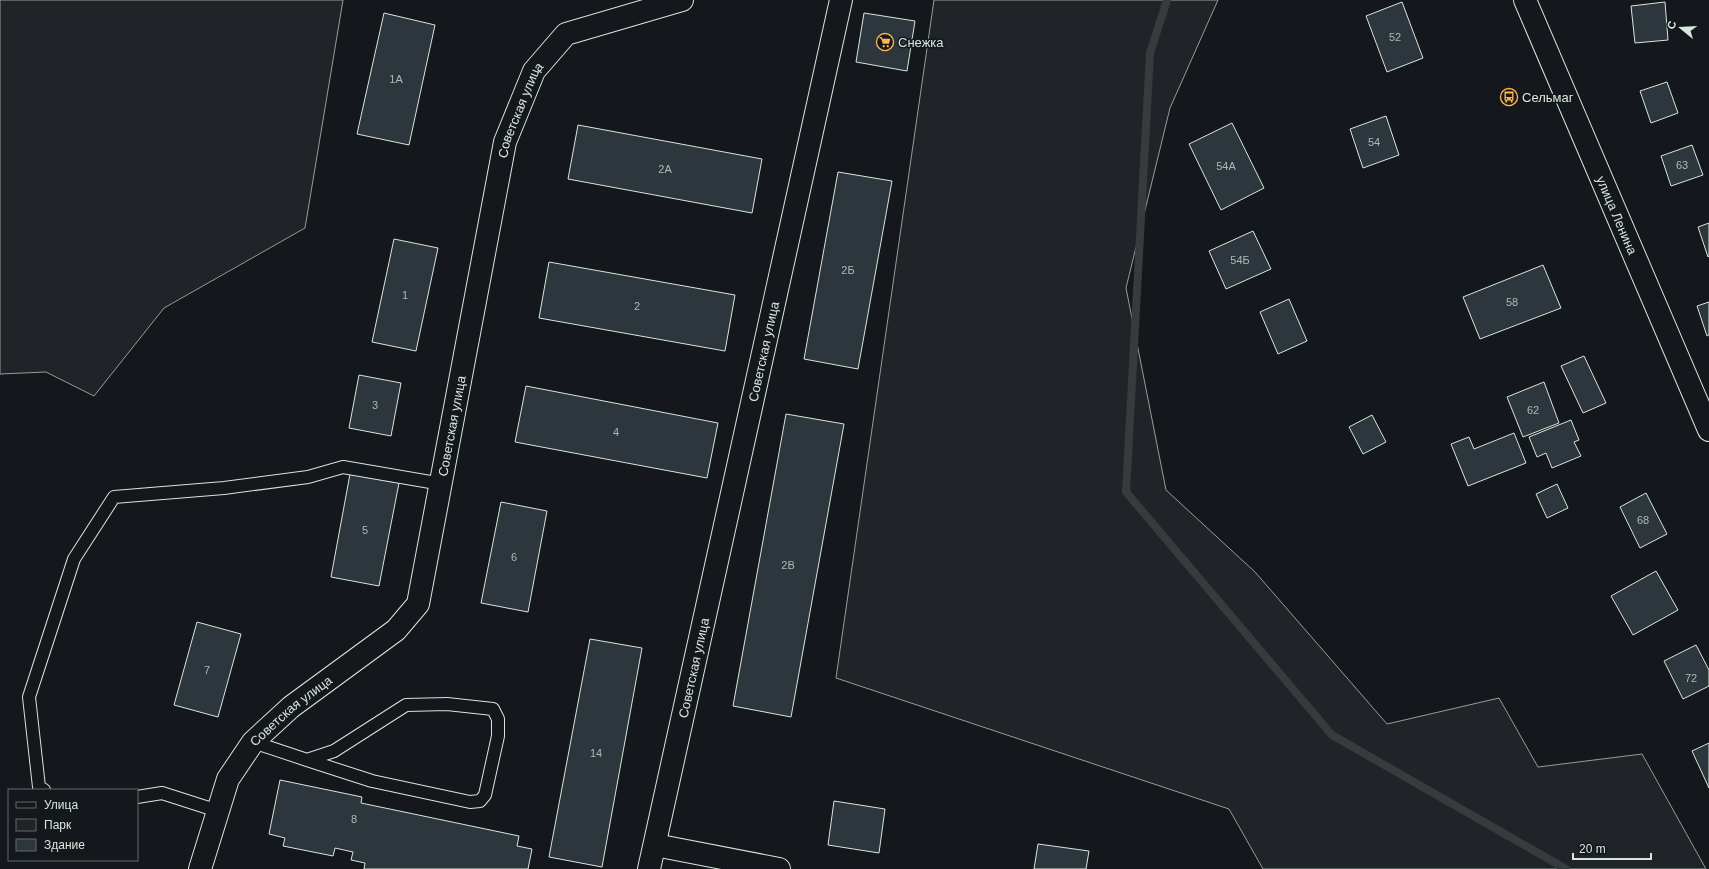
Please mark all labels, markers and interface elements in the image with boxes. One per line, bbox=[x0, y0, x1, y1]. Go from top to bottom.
north arrow bbox=[1661, 8, 1701, 48]
text: С bbox=[1665, 19, 1678, 31]
house number: 52 bbox=[1389, 31, 1401, 43]
supermarket icon: Снежка bbox=[875, 32, 895, 52]
place label: Снежка bbox=[898, 35, 944, 50]
street label: Советская улица bbox=[495, 59, 547, 159]
house number: 1А bbox=[389, 73, 403, 85]
bus stop icon: Сельмаг bbox=[1499, 87, 1519, 107]
place label: Сельмаг bbox=[1522, 90, 1574, 105]
house number: 54 bbox=[1368, 136, 1380, 148]
house number: 63 bbox=[1676, 159, 1688, 171]
house number: 54А bbox=[1216, 160, 1236, 172]
house number: 2А bbox=[658, 163, 672, 175]
street label: улица Ленина bbox=[1593, 174, 1640, 258]
house number: 54Б bbox=[1230, 254, 1250, 266]
house number: 2Б bbox=[841, 264, 855, 276]
house number: 1 bbox=[402, 289, 408, 301]
house number: 58 bbox=[1506, 296, 1518, 308]
street label: Советская улица bbox=[745, 299, 782, 403]
house number: 2 bbox=[634, 300, 640, 312]
street label: Советская улица bbox=[435, 374, 469, 478]
house number: 3 bbox=[372, 399, 378, 411]
house number: 62 bbox=[1527, 404, 1539, 416]
house number: 4 bbox=[613, 426, 619, 438]
house number: 68 bbox=[1637, 514, 1649, 526]
house number: 5 bbox=[362, 524, 368, 536]
house number: 6 bbox=[511, 551, 517, 563]
house number: 2В bbox=[781, 559, 795, 571]
street label: Советская улица bbox=[676, 616, 712, 719]
house number: 7 bbox=[204, 664, 210, 676]
street label: Советская улица bbox=[247, 672, 335, 749]
house number: 72 bbox=[1685, 672, 1697, 684]
house number: 14 bbox=[590, 747, 602, 759]
legend bbox=[8, 789, 138, 861]
text: Улица bbox=[44, 798, 78, 812]
house number: 8 bbox=[351, 813, 357, 825]
text: Парк bbox=[44, 818, 72, 832]
scale bar bbox=[1573, 835, 1651, 861]
text: Здание bbox=[44, 838, 85, 852]
text: 20 m bbox=[1579, 842, 1606, 856]

